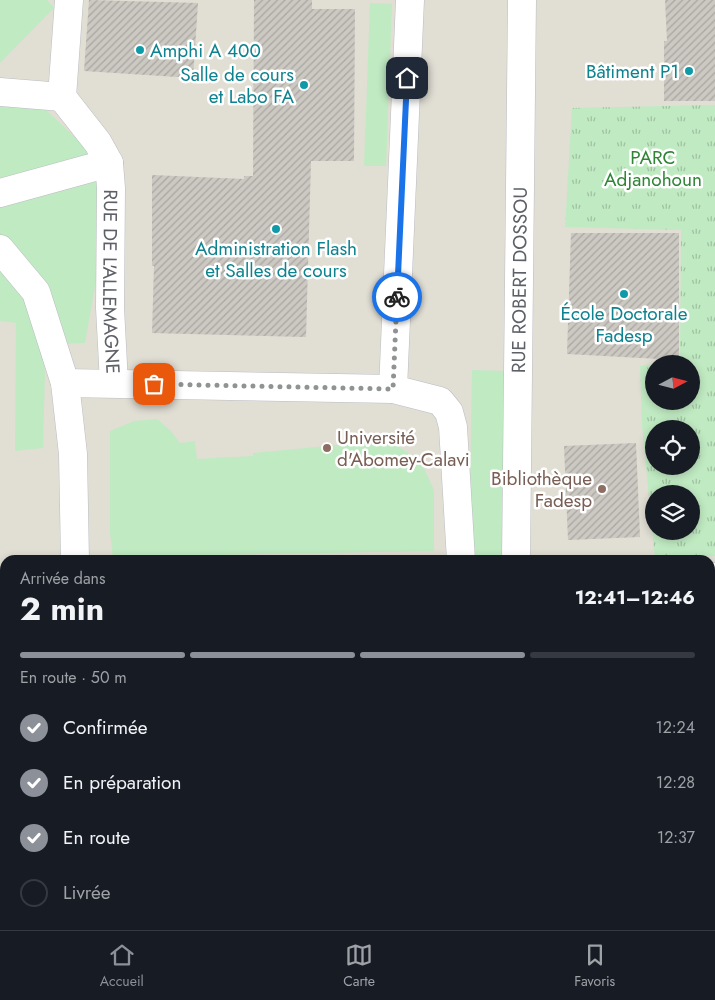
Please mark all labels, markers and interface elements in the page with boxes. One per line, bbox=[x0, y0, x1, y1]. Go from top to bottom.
place label: Amphi A 400 bbox=[150, 37, 261, 64]
marker: Amphi A 400 bbox=[134, 44, 146, 56]
pin bbox=[386, 57, 428, 99]
place label: Bâtiment P1 bbox=[586, 58, 679, 85]
place label: Salle de cours et Labo FA bbox=[180, 61, 294, 110]
icon: home bbox=[393, 64, 421, 92]
marker: Bâtiment P1 bbox=[683, 65, 695, 77]
marker: Salle de cours et Labo FA bbox=[298, 79, 310, 91]
park label: PARC Adjanohoun bbox=[604, 144, 702, 193]
street label: RUE ROBERT DOSSOU bbox=[505, 187, 533, 373]
street label: RUE DE L'ALLEMAGNE bbox=[96, 189, 127, 375]
marker: Administration Flash et Salles de cours bbox=[270, 223, 282, 235]
place label: Administration Flash et Salles de cours bbox=[195, 235, 357, 284]
courier bbox=[372, 272, 422, 322]
icon: bike bbox=[383, 283, 411, 311]
marker: École Doctorale Fadesp bbox=[618, 288, 630, 300]
place label: École Doctorale Fadesp bbox=[561, 300, 688, 349]
north arrow bbox=[645, 355, 700, 410]
map controls bbox=[645, 355, 700, 540]
pin bbox=[133, 363, 175, 405]
icon: bag bbox=[140, 370, 168, 398]
button: locate bbox=[645, 420, 700, 475]
place label: Université d'Abomey-Calavi bbox=[337, 424, 470, 473]
marker: Université d'Abomey-Calavi bbox=[321, 442, 333, 454]
place label: Bibliothèque Fadesp bbox=[491, 465, 592, 514]
marker: Bibliothèque Fadesp bbox=[596, 483, 608, 495]
button: layers bbox=[645, 485, 700, 540]
text: Arrivée dans bbox=[20, 567, 105, 590]
text: 12:41–12:46 bbox=[575, 584, 695, 611]
text: 2 min bbox=[20, 586, 104, 632]
text: En route · 50 m bbox=[20, 666, 127, 689]
icon: check bbox=[20, 714, 48, 742]
text: Confirmée bbox=[63, 714, 148, 741]
text: 12:24 bbox=[655, 716, 695, 739]
icon: check bbox=[20, 769, 48, 797]
text: En préparation bbox=[63, 769, 181, 796]
text: 12:28 bbox=[656, 771, 695, 794]
icon: check bbox=[20, 824, 48, 852]
text: En route bbox=[63, 824, 130, 851]
text: 12:37 bbox=[657, 826, 695, 849]
text: Livrée bbox=[63, 879, 111, 906]
tab: Accueil bbox=[100, 941, 144, 991]
tab: Carte bbox=[343, 941, 375, 991]
tab: Favoris bbox=[574, 941, 615, 991]

